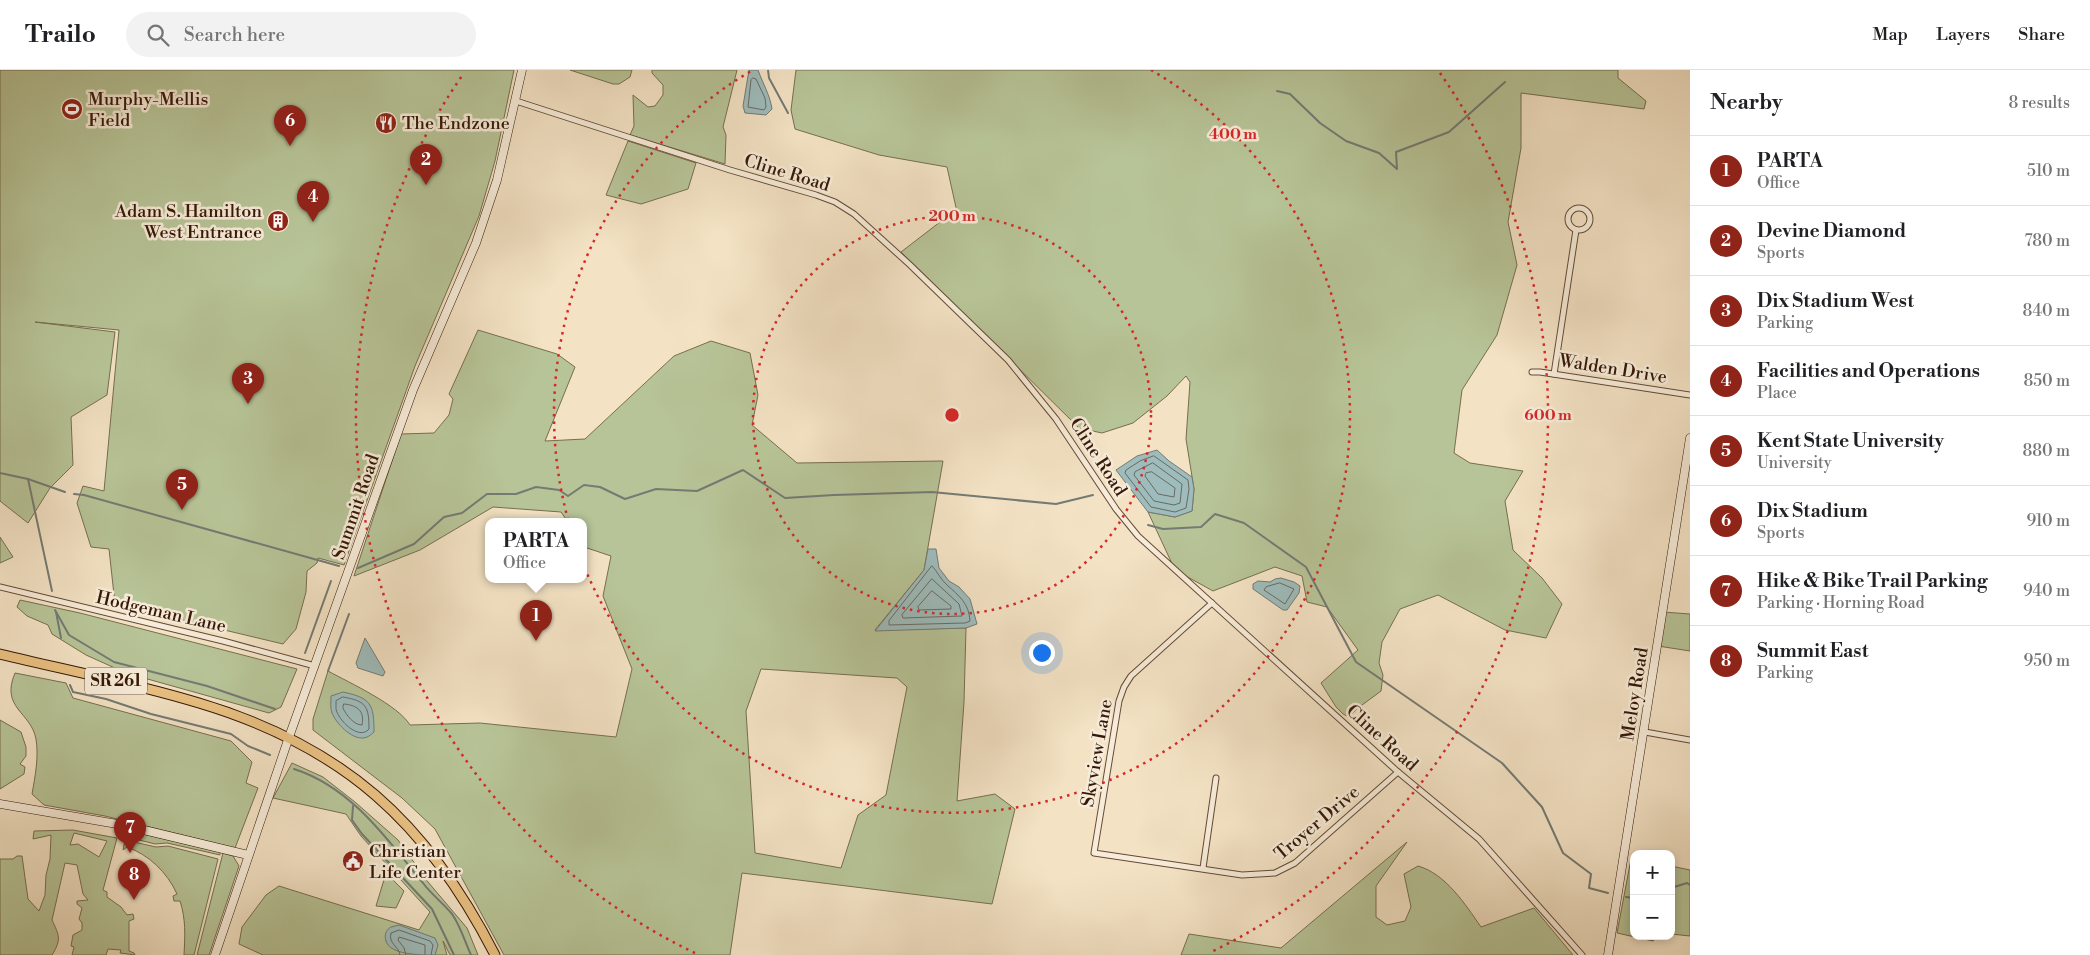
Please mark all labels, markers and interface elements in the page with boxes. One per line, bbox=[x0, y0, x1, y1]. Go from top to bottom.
search box bbox=[126, 12, 476, 57]
text: Trailo bbox=[25, 20, 96, 50]
icon: search bbox=[144, 21, 172, 49]
text: Search here bbox=[184, 23, 285, 47]
text: Map bbox=[1873, 23, 1908, 46]
text: Layers bbox=[1936, 23, 1990, 46]
text: Share bbox=[2018, 23, 2065, 46]
place label: Murphy-Mellis Field bbox=[88, 88, 209, 132]
text: Nearby bbox=[1710, 90, 1783, 116]
text: 8 results bbox=[2008, 93, 2070, 113]
sports icon: Murphy-Mellis Field bbox=[60, 97, 84, 121]
pin: 6 bbox=[274, 105, 306, 146]
restaurant icon: The Endzone bbox=[374, 111, 398, 135]
place label: The Endzone bbox=[402, 112, 510, 135]
text: 400 m bbox=[1209, 125, 1257, 144]
pin: 2 bbox=[410, 144, 442, 185]
street label: Cline Road bbox=[741, 149, 834, 197]
text: PARTA bbox=[1757, 149, 1823, 173]
text: 1 bbox=[1722, 161, 1730, 181]
text: 510 m bbox=[2027, 161, 2070, 181]
text: Office bbox=[1757, 173, 1800, 193]
pin: 4 bbox=[297, 181, 329, 222]
place label: Adam S. Hamilton West Entrance bbox=[114, 200, 262, 244]
text: 200 m bbox=[928, 207, 976, 226]
building icon: Adam S. Hamilton West Entrance bbox=[266, 209, 290, 233]
text: Devine Diamond bbox=[1757, 219, 1906, 243]
text: 2 bbox=[1721, 231, 1731, 251]
text: 780 m bbox=[2025, 231, 2070, 251]
text: Sports bbox=[1757, 243, 1804, 263]
text: Dix Stadium West bbox=[1757, 289, 1914, 313]
text: 3 bbox=[1721, 301, 1731, 321]
text: 840 m bbox=[2022, 301, 2070, 321]
text: Parking bbox=[1757, 313, 1813, 333]
street label: Walden Drive bbox=[1556, 349, 1669, 389]
text: Facilities and Operations bbox=[1757, 359, 1980, 383]
pin: 3 bbox=[232, 363, 264, 404]
text: 4 bbox=[1721, 371, 1731, 391]
text: 850 m bbox=[2023, 371, 2070, 391]
text: Place bbox=[1757, 383, 1797, 403]
centre of rings bbox=[943, 406, 961, 424]
text: 600 m bbox=[1524, 406, 1572, 425]
street label: Cline Road bbox=[1064, 413, 1132, 501]
text: Kent State University bbox=[1757, 429, 1944, 453]
text: 5 bbox=[1721, 441, 1731, 461]
text: 880 m bbox=[2022, 441, 2070, 461]
street label: Summit Road bbox=[327, 451, 385, 563]
text: University bbox=[1757, 453, 1831, 473]
pin: 5 bbox=[166, 469, 198, 510]
text: Dix Stadium bbox=[1757, 499, 1868, 523]
text: 6 bbox=[1721, 511, 1731, 531]
text: 910 m bbox=[2027, 511, 2070, 531]
popup bbox=[485, 518, 587, 583]
text: Sports bbox=[1757, 523, 1804, 543]
text: PARTA bbox=[503, 529, 569, 553]
text: Office bbox=[503, 553, 546, 573]
text: Hike & Bike Trail Parking bbox=[1757, 569, 1988, 593]
text: 7 bbox=[1721, 581, 1731, 601]
text: 940 m bbox=[2023, 581, 2070, 601]
street label: Hodgeman Lane bbox=[94, 586, 228, 638]
text: Parking · Horning Road bbox=[1757, 593, 1925, 613]
pin: 1 bbox=[520, 600, 552, 641]
text: Summit East bbox=[1757, 639, 1868, 663]
your location bbox=[1029, 640, 1055, 666]
street label: Meloy Road bbox=[1616, 645, 1654, 742]
text: 8 bbox=[1721, 651, 1731, 671]
text: 950 m bbox=[2024, 651, 2070, 671]
text: Parking bbox=[1757, 663, 1813, 683]
road number: SR 261 bbox=[85, 668, 147, 694]
street label: Skyview Lane bbox=[1076, 697, 1118, 809]
street label: Cline Road bbox=[1341, 700, 1423, 777]
street label: Troyer Drive bbox=[1270, 781, 1364, 865]
pin: 7 bbox=[114, 812, 146, 853]
place label: Christian Life Center bbox=[369, 840, 461, 884]
public building icon: Christian Life Center bbox=[341, 849, 365, 873]
map controls bbox=[1630, 850, 1675, 940]
button: + bbox=[1630, 850, 1675, 895]
pin: 8 bbox=[118, 859, 150, 900]
button: − bbox=[1630, 895, 1675, 940]

